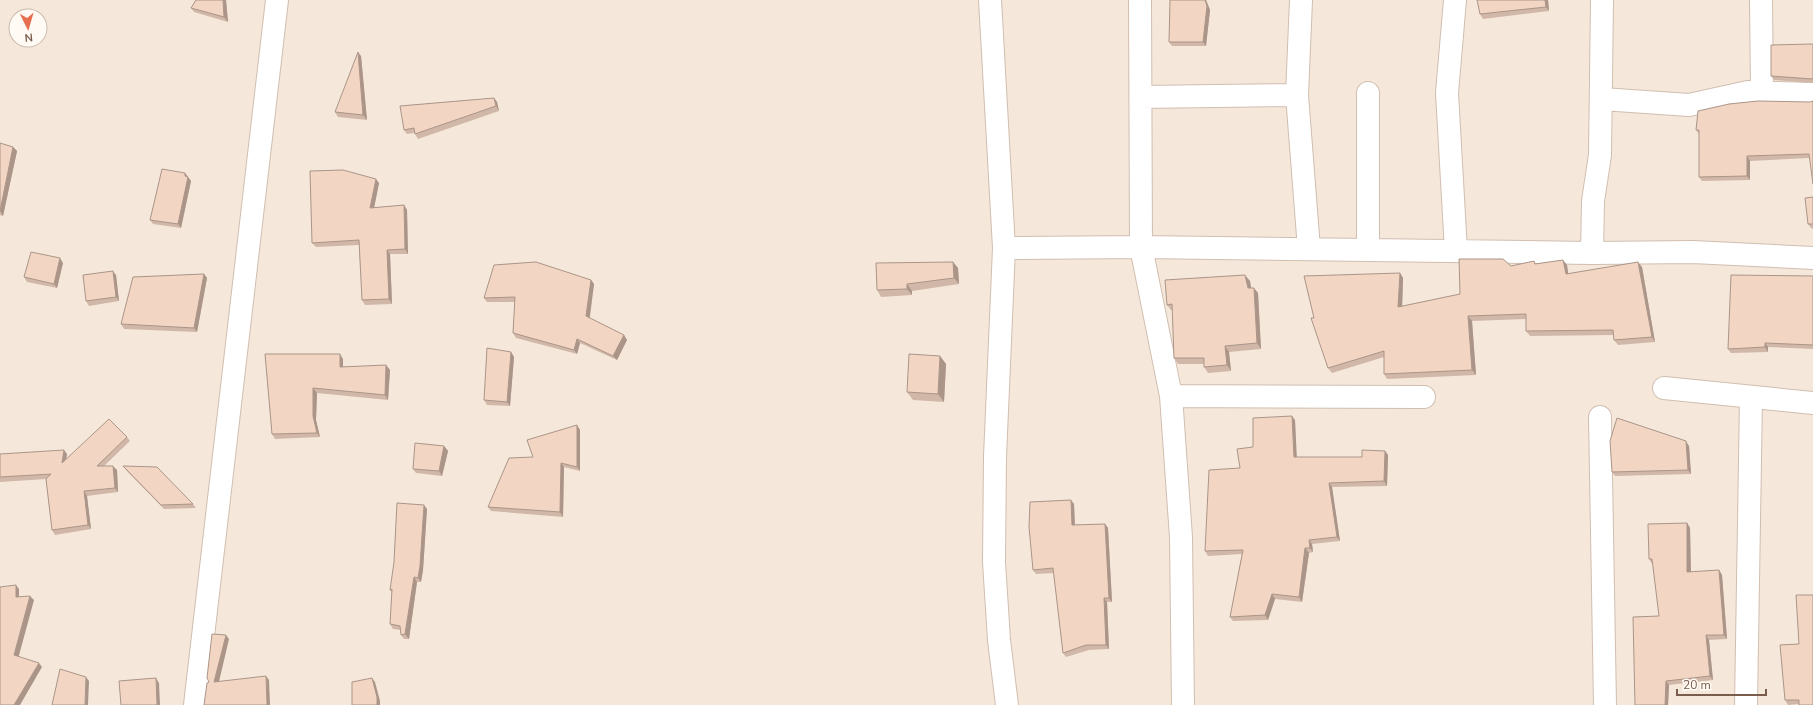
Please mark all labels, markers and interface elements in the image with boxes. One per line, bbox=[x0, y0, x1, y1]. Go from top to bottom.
north arrow bbox=[8, 8, 48, 48]
text: N bbox=[24, 30, 34, 45]
scale bar bbox=[1677, 671, 1766, 697]
text: 20 m bbox=[1683, 677, 1711, 693]

